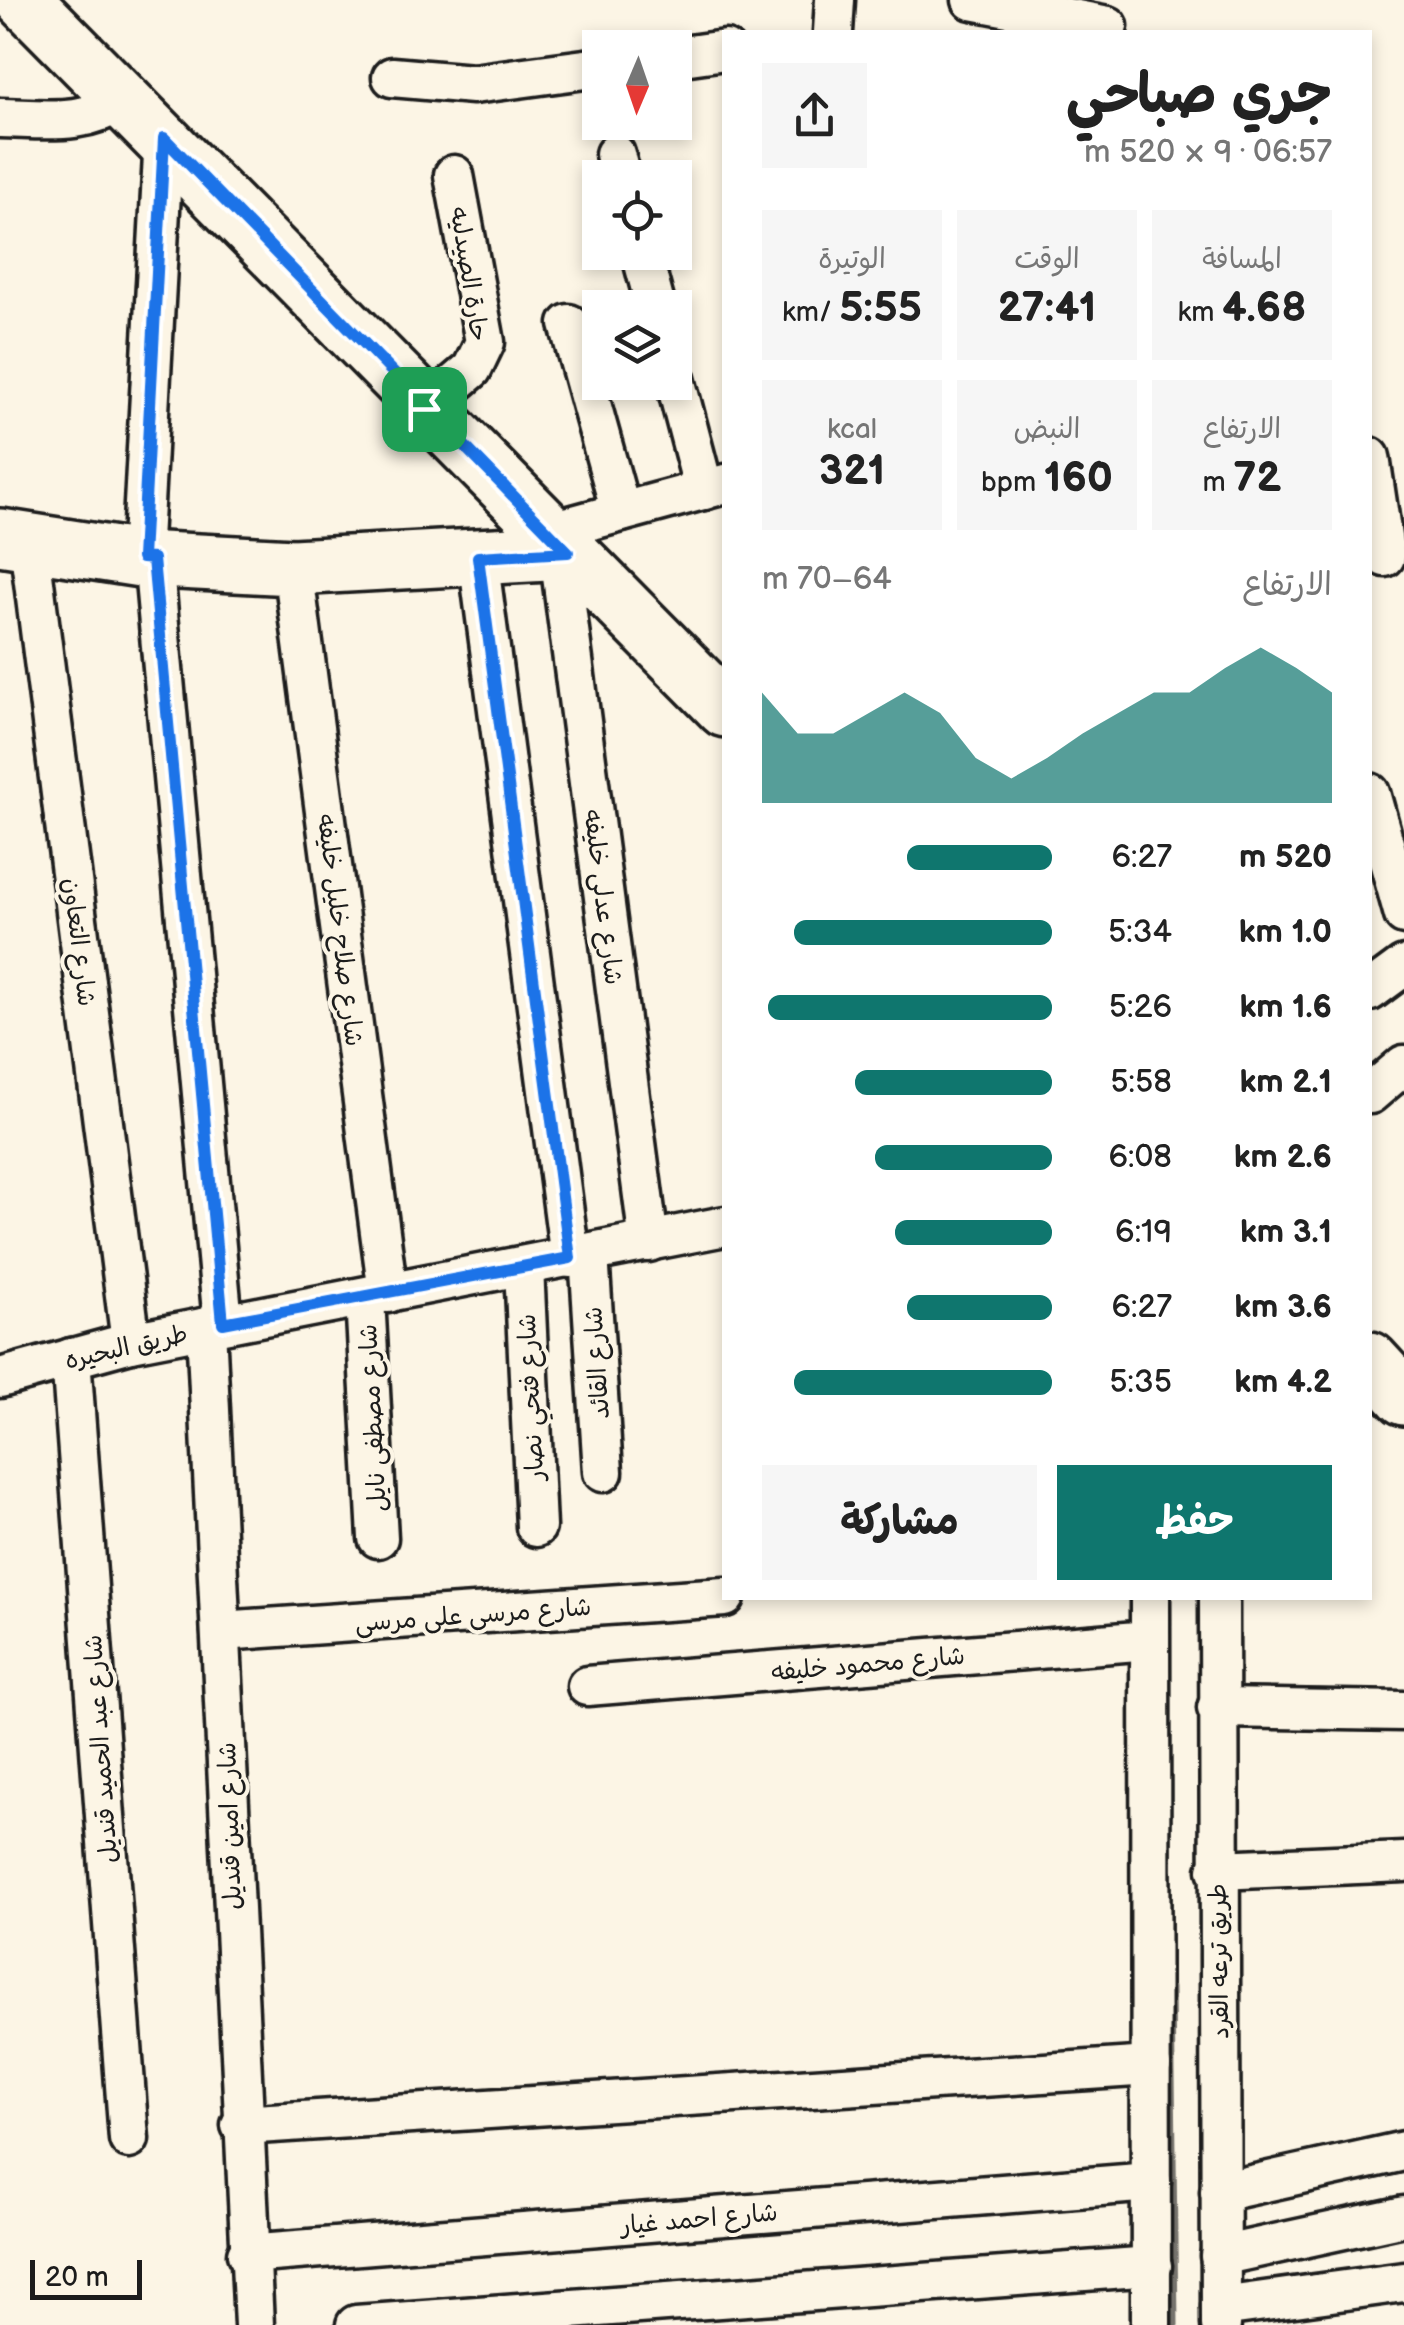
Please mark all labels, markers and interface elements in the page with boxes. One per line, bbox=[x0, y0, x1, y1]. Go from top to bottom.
north arrow bbox=[582, 30, 692, 140]
map controls bbox=[582, 30, 692, 400]
text: جري صباحي bbox=[1066, 62, 1332, 129]
button: share bbox=[762, 63, 867, 168]
text: 06:57 · 9 × 520 m bbox=[1084, 133, 1332, 172]
button: locate bbox=[582, 160, 692, 270]
street label: حارة الصيدليه bbox=[443, 205, 494, 344]
text: الوتيرة bbox=[818, 243, 886, 276]
text: الوقت bbox=[1014, 243, 1080, 276]
text: المسافة bbox=[1202, 243, 1282, 276]
text: 5:55 bbox=[839, 283, 922, 334]
text: 27:41 bbox=[998, 283, 1096, 334]
text: 4.68 bbox=[1222, 283, 1307, 334]
button: layers bbox=[582, 290, 692, 400]
text: /km bbox=[782, 296, 839, 329]
text: km bbox=[1177, 296, 1222, 329]
pin bbox=[382, 367, 467, 452]
icon: arrive bbox=[397, 382, 452, 437]
text: kcal bbox=[827, 413, 877, 446]
text: النبض bbox=[1014, 413, 1080, 446]
text: الارتفاع bbox=[1203, 413, 1281, 446]
text: 321 bbox=[819, 446, 885, 497]
text: 160 bbox=[1044, 453, 1113, 504]
text: 72 bbox=[1233, 453, 1282, 504]
text: bpm bbox=[981, 466, 1044, 499]
text: m bbox=[1202, 466, 1233, 499]
text: 64–70 m bbox=[762, 560, 892, 599]
text: الارتفاع bbox=[1242, 566, 1332, 605]
street label: شارع عدلى خليفه bbox=[575, 808, 629, 987]
street label: شارع صلاح خليل خليفه bbox=[309, 812, 369, 1048]
text: 6:27 bbox=[1111, 838, 1172, 877]
text: 520 m bbox=[1239, 838, 1332, 877]
street label: شارع التعاون bbox=[54, 876, 102, 1008]
text: 5:34 bbox=[1108, 913, 1172, 952]
text: 1.0 km bbox=[1239, 913, 1332, 952]
text: 5:26 bbox=[1109, 988, 1172, 1027]
text: 1.6 km bbox=[1239, 988, 1332, 1027]
text: 5:58 bbox=[1110, 1063, 1172, 1102]
text: 2.1 km bbox=[1240, 1063, 1332, 1102]
text: 6:08 bbox=[1109, 1138, 1172, 1177]
text: 2.6 km bbox=[1234, 1138, 1332, 1177]
text: 6:19 bbox=[1115, 1213, 1172, 1252]
text: 3.1 km bbox=[1240, 1213, 1332, 1252]
text: 6:27 bbox=[1111, 1288, 1172, 1327]
text: 3.6 km bbox=[1234, 1288, 1332, 1327]
street label: شارع القائد bbox=[578, 1306, 618, 1420]
street label: شارع فتحي نصار bbox=[512, 1313, 556, 1483]
street label: طريق البحيره bbox=[62, 1318, 191, 1377]
street label: شارع مصطفى نايل bbox=[353, 1323, 395, 1513]
text: 5:35 bbox=[1109, 1363, 1172, 1402]
text: 4.2 km bbox=[1234, 1363, 1332, 1402]
button: مشاركة bbox=[762, 1465, 1037, 1580]
button: حفظ bbox=[1057, 1465, 1332, 1580]
street label: شارع مرسى على مرسى bbox=[354, 1592, 592, 1640]
street label: شارع عبد الحميد قنديل bbox=[78, 1634, 126, 1864]
street label: شارع محمود خليفه bbox=[770, 1641, 966, 1689]
street label: شارع امين قنديل bbox=[212, 1742, 250, 1910]
street label: طريق ترعه القرد bbox=[1203, 1883, 1236, 2039]
street label: شارع احمد غيار bbox=[617, 2197, 779, 2243]
scale bar bbox=[30, 2255, 142, 2300]
text: 20 m bbox=[45, 2261, 109, 2294]

